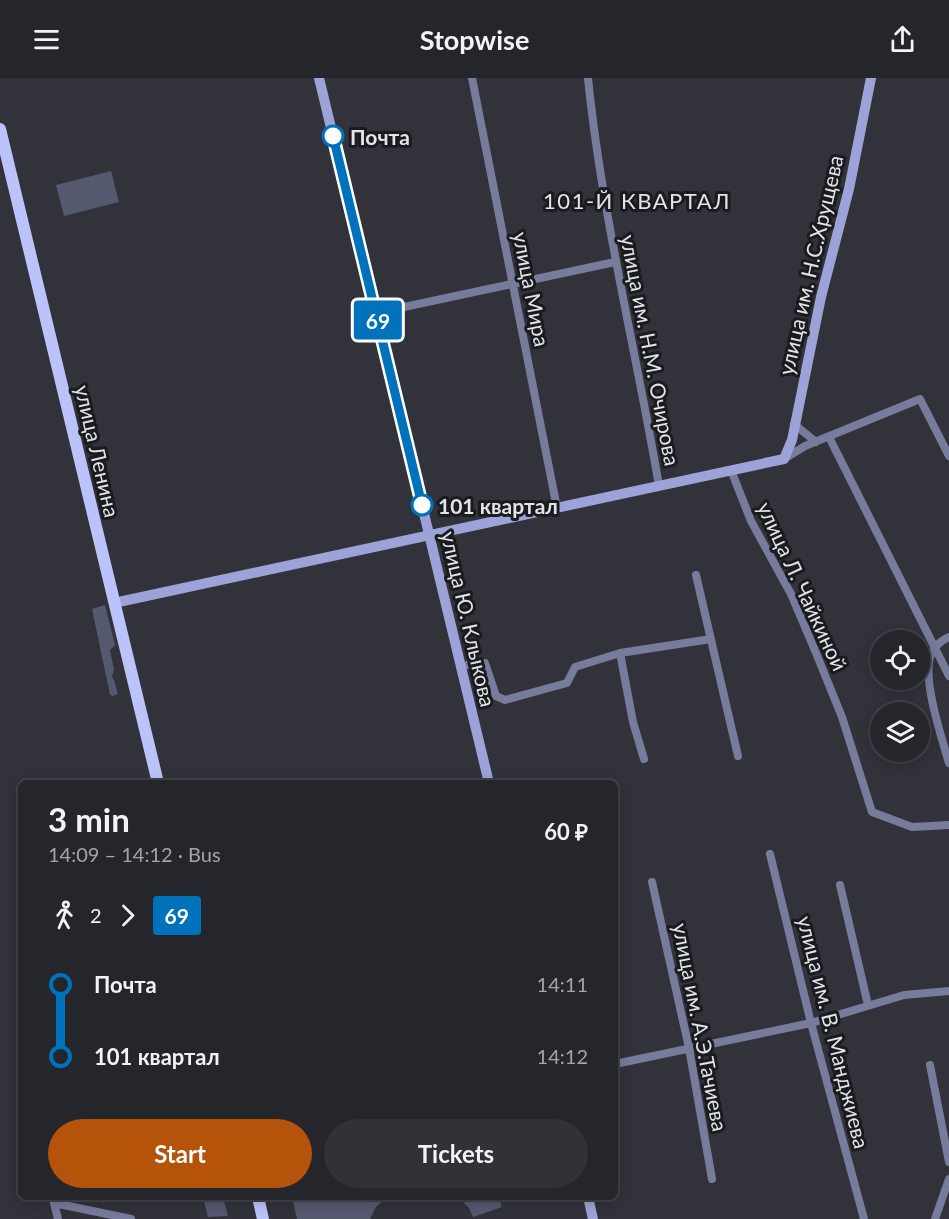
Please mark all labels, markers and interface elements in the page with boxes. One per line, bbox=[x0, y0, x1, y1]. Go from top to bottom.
icon: menu bbox=[30, 23, 63, 56]
text: Stopwise bbox=[420, 23, 529, 56]
icon: share bbox=[886, 23, 919, 56]
place label: Почта bbox=[350, 124, 410, 149]
marker: Почта bbox=[322, 125, 344, 147]
street label: улица им. Н.С.Хрущева bbox=[773, 153, 847, 377]
district label: 101-Й КВАРТАЛ bbox=[543, 187, 731, 214]
street label: улица Мира bbox=[509, 229, 555, 349]
street label: улица им. Н.М. Очирова bbox=[616, 232, 686, 468]
line badge: 69 bbox=[351, 300, 405, 340]
text: 69 bbox=[366, 308, 390, 333]
street label: улица Ленина bbox=[71, 382, 125, 520]
place label: 101 квартал bbox=[438, 493, 558, 518]
marker: 101 квартал bbox=[411, 494, 433, 516]
street label: улица Л. Чайкиной bbox=[753, 498, 853, 674]
street label: улица Ю. Клыкова bbox=[437, 529, 501, 709]
map controls bbox=[870, 630, 930, 762]
button: locate bbox=[870, 630, 930, 690]
button: layers bbox=[870, 702, 930, 762]
text: 3 min bbox=[48, 799, 130, 839]
text: 60 ₽ bbox=[544, 818, 588, 845]
text: 14:09 – 14:12 · Bus bbox=[48, 842, 221, 866]
icon: walk bbox=[48, 899, 81, 932]
icon: forward bbox=[111, 899, 144, 932]
text: 2 bbox=[90, 903, 102, 927]
text: 69 bbox=[165, 903, 189, 928]
street label: улица им. В. Манджиева bbox=[793, 913, 875, 1151]
street label: улица им. А.Э.Тачиева bbox=[669, 921, 733, 1133]
text: Почта bbox=[94, 971, 157, 998]
text: 14:11 bbox=[537, 972, 588, 996]
text: 101 квартал bbox=[94, 1043, 220, 1070]
text: 14:12 bbox=[537, 1044, 588, 1068]
button: Start bbox=[48, 1119, 312, 1188]
button: Tickets bbox=[324, 1119, 588, 1188]

